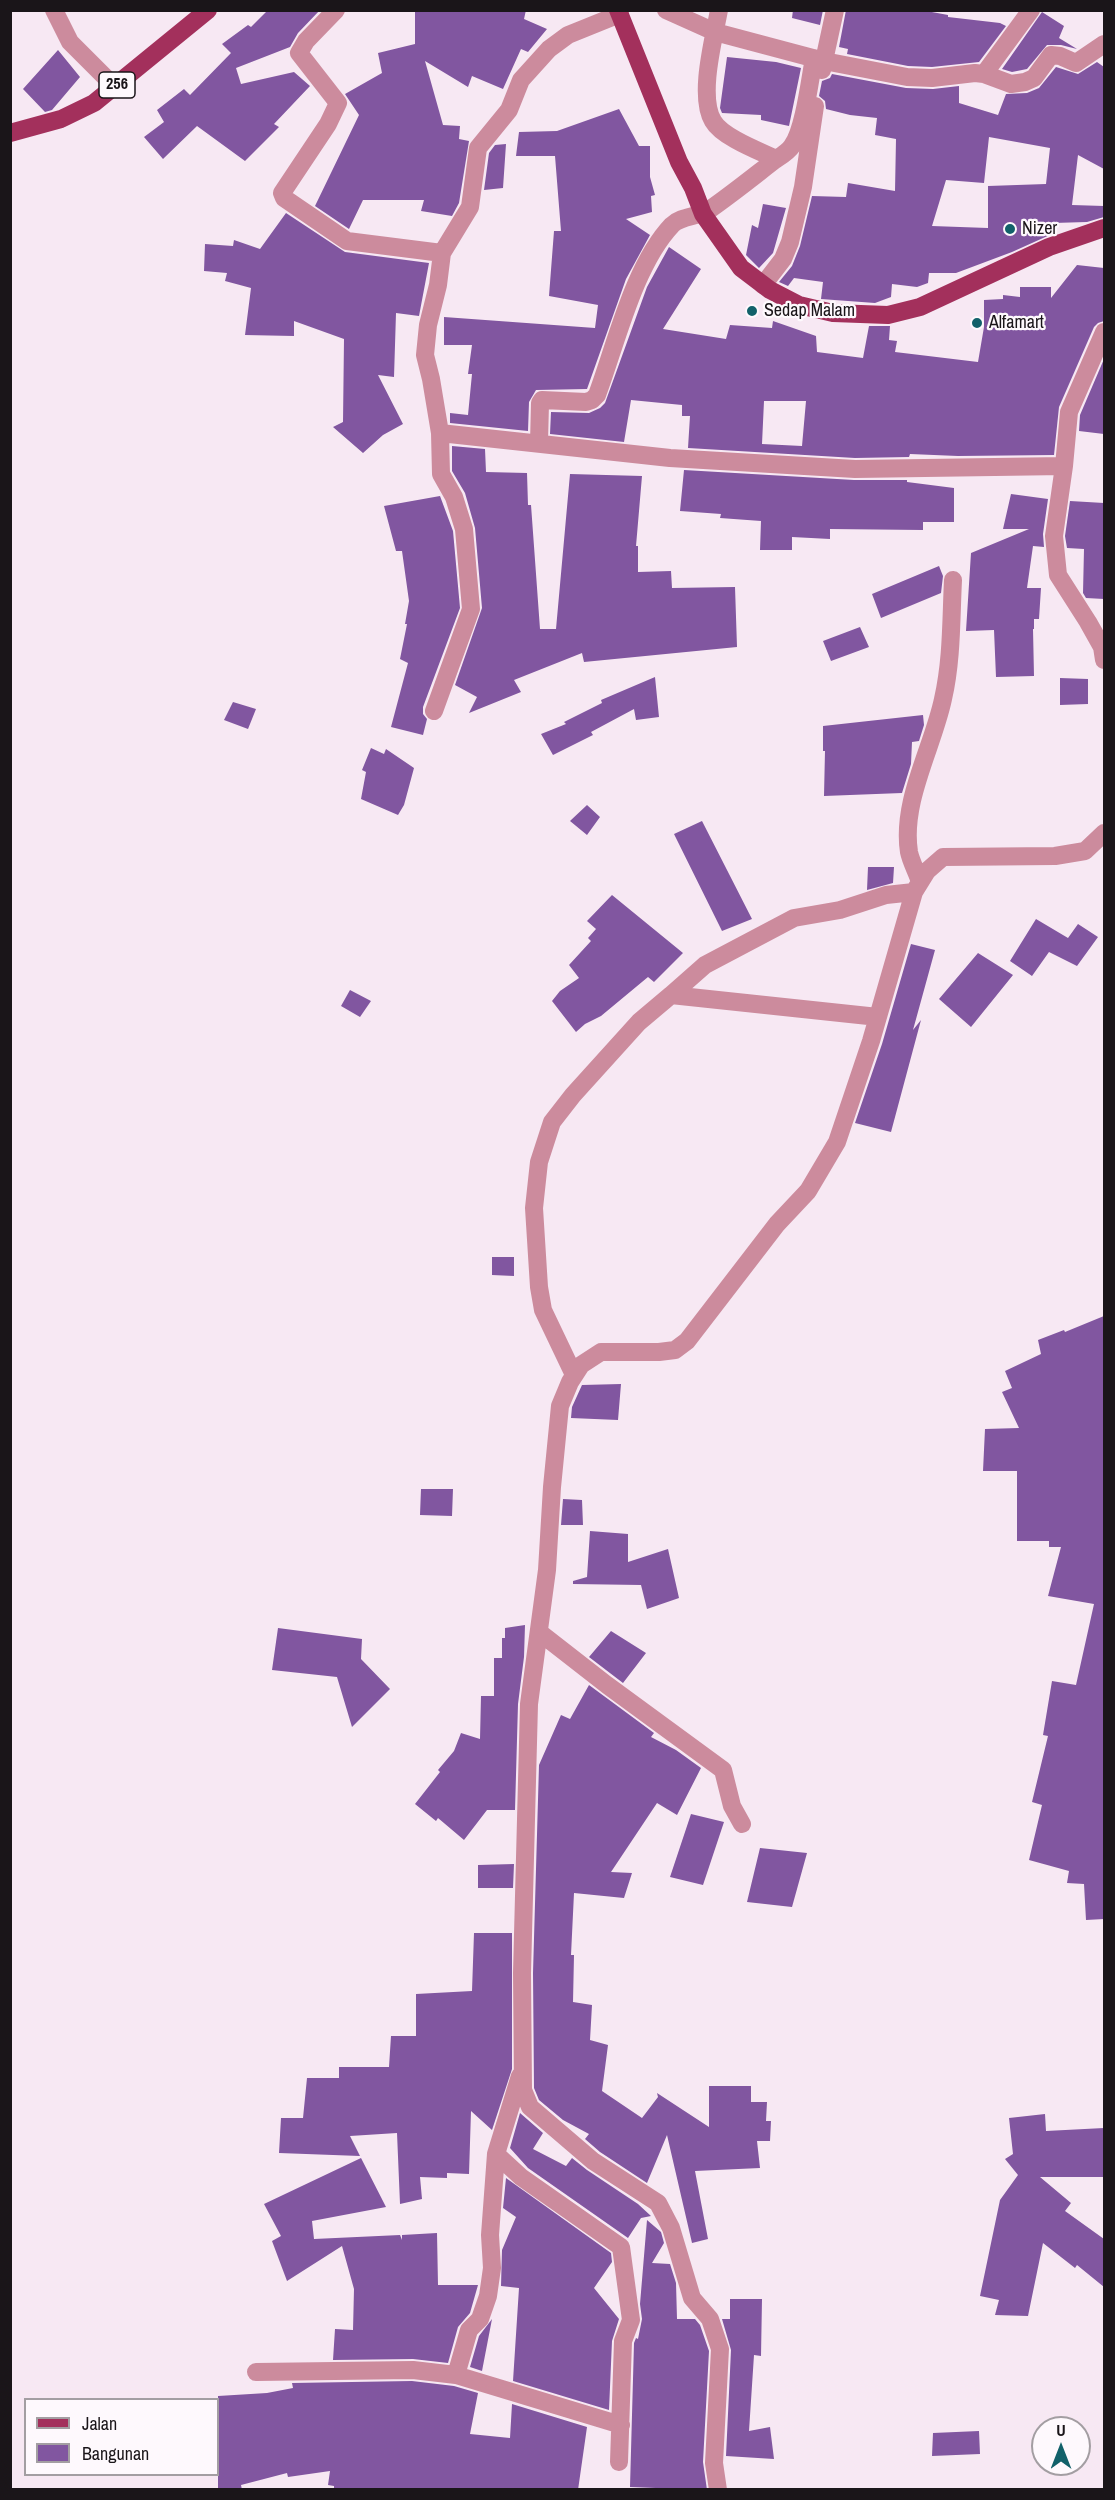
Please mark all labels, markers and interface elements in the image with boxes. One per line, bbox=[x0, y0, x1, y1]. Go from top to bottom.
road number: 256 bbox=[99, 72, 135, 98]
place label: Nizer bbox=[1022, 218, 1057, 240]
marker: Nizer bbox=[1003, 222, 1017, 236]
place label: Sedap Malam bbox=[764, 300, 855, 322]
marker: Sedap Malam bbox=[745, 304, 759, 318]
place label: Alfamart bbox=[989, 312, 1044, 334]
marker: Alfamart bbox=[970, 316, 984, 330]
legend bbox=[24, 2398, 219, 2476]
text: Jalan bbox=[82, 2411, 117, 2436]
north arrow bbox=[1031, 2416, 1091, 2476]
text: U bbox=[1056, 2419, 1066, 2441]
text: Bangunan bbox=[82, 2441, 149, 2466]

